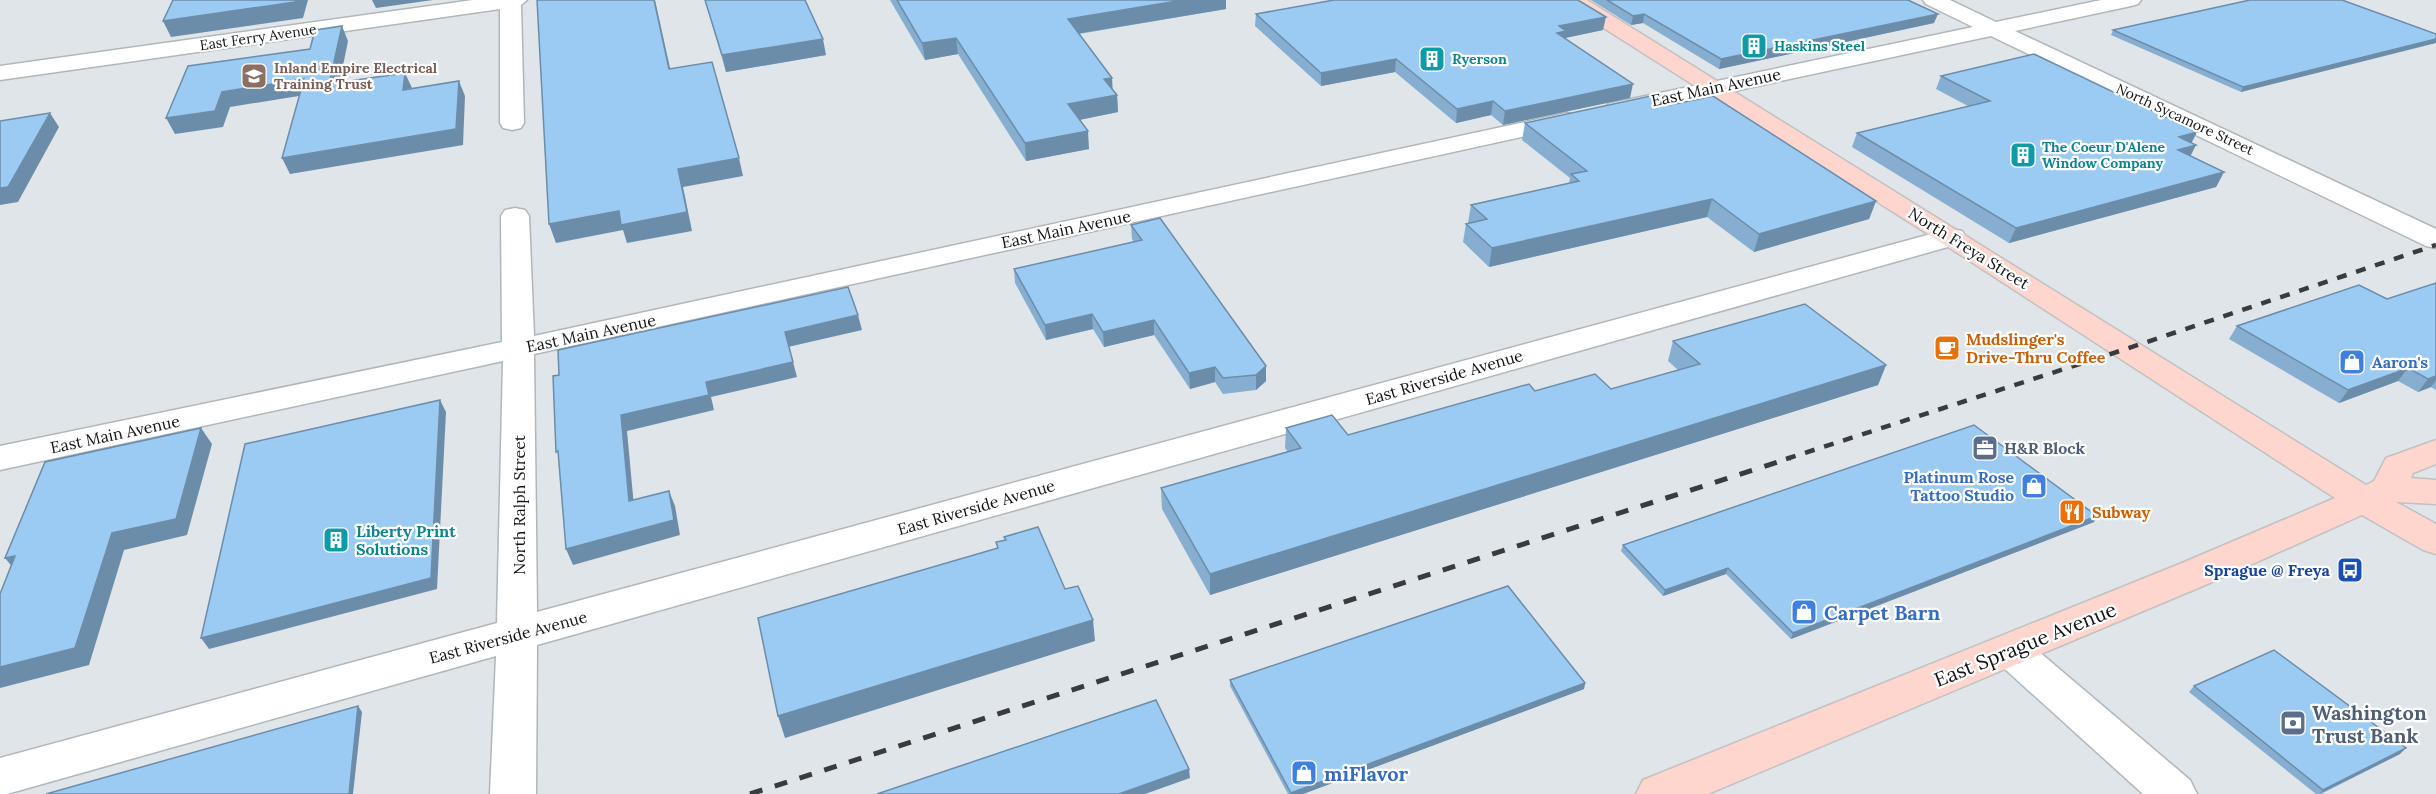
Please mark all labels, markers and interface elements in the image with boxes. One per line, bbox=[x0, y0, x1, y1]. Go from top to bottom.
street label: East Ferry Avenue bbox=[199, 20, 318, 54]
building icon: Haskins Steel bbox=[1739, 31, 1769, 61]
place label: Haskins Steel bbox=[1774, 37, 1866, 55]
building icon: Ryerson bbox=[1417, 44, 1447, 74]
place label: Ryerson bbox=[1452, 50, 1507, 68]
place label: Inland Empire Electrical Training Trust bbox=[274, 59, 438, 93]
school or university icon: Inland Empire Electrical Training Trust bbox=[239, 61, 269, 91]
street label: East Main Avenue bbox=[1650, 63, 1783, 110]
street label: North Sycamore Street bbox=[2113, 79, 2257, 159]
place label: The Coeur D'Alene Window Company bbox=[2042, 138, 2166, 172]
building icon: The Coeur D'Alene Window Company bbox=[2008, 140, 2038, 170]
street label: North Freya Street bbox=[1905, 203, 2034, 294]
street label: East Main Avenue bbox=[1000, 205, 1133, 252]
street label: East Main Avenue bbox=[525, 309, 658, 356]
place label: Mudslinger's Drive-Thru Coffee bbox=[1966, 329, 2106, 367]
cafe icon: Mudslinger's Drive-Thru Coffee bbox=[1932, 333, 1962, 363]
street label: East Riverside Avenue bbox=[1363, 345, 1525, 409]
shop icon: Aaron's bbox=[2337, 347, 2367, 377]
place label: Aaron's bbox=[2372, 352, 2428, 372]
street label: East Main Avenue bbox=[49, 410, 182, 457]
office icon: H&R Block bbox=[1970, 433, 2000, 463]
street label: North Ralph Street bbox=[509, 434, 529, 575]
place label: H&R Block bbox=[2004, 438, 2086, 458]
place label: Platinum Rose Tattoo Studio bbox=[1904, 467, 2014, 505]
shop icon: Platinum Rose Tattoo Studio bbox=[2019, 471, 2049, 501]
street label: East Riverside Avenue bbox=[895, 475, 1057, 539]
restaurant icon: Subway bbox=[2057, 497, 2087, 527]
place label: Subway bbox=[2092, 502, 2150, 522]
place label: Liberty Print Solutions bbox=[356, 521, 456, 559]
building icon: Liberty Print Solutions bbox=[321, 525, 351, 555]
bus stop icon: Sprague @ Freya bbox=[2335, 555, 2365, 585]
place label: Sprague @ Freya bbox=[2204, 560, 2331, 580]
street label: East Sprague Avenue bbox=[1930, 596, 2120, 692]
shop icon: Carpet Barn bbox=[1789, 597, 1819, 627]
place label: Carpet Barn bbox=[1824, 600, 1940, 625]
street label: East Riverside Avenue bbox=[427, 606, 590, 668]
place label: Washington Trust Bank bbox=[2312, 700, 2427, 748]
bank icon: Washington Trust Bank bbox=[2278, 708, 2308, 738]
shop icon: miFlavor bbox=[1289, 758, 1319, 788]
place label: miFlavor bbox=[1324, 761, 1409, 786]

